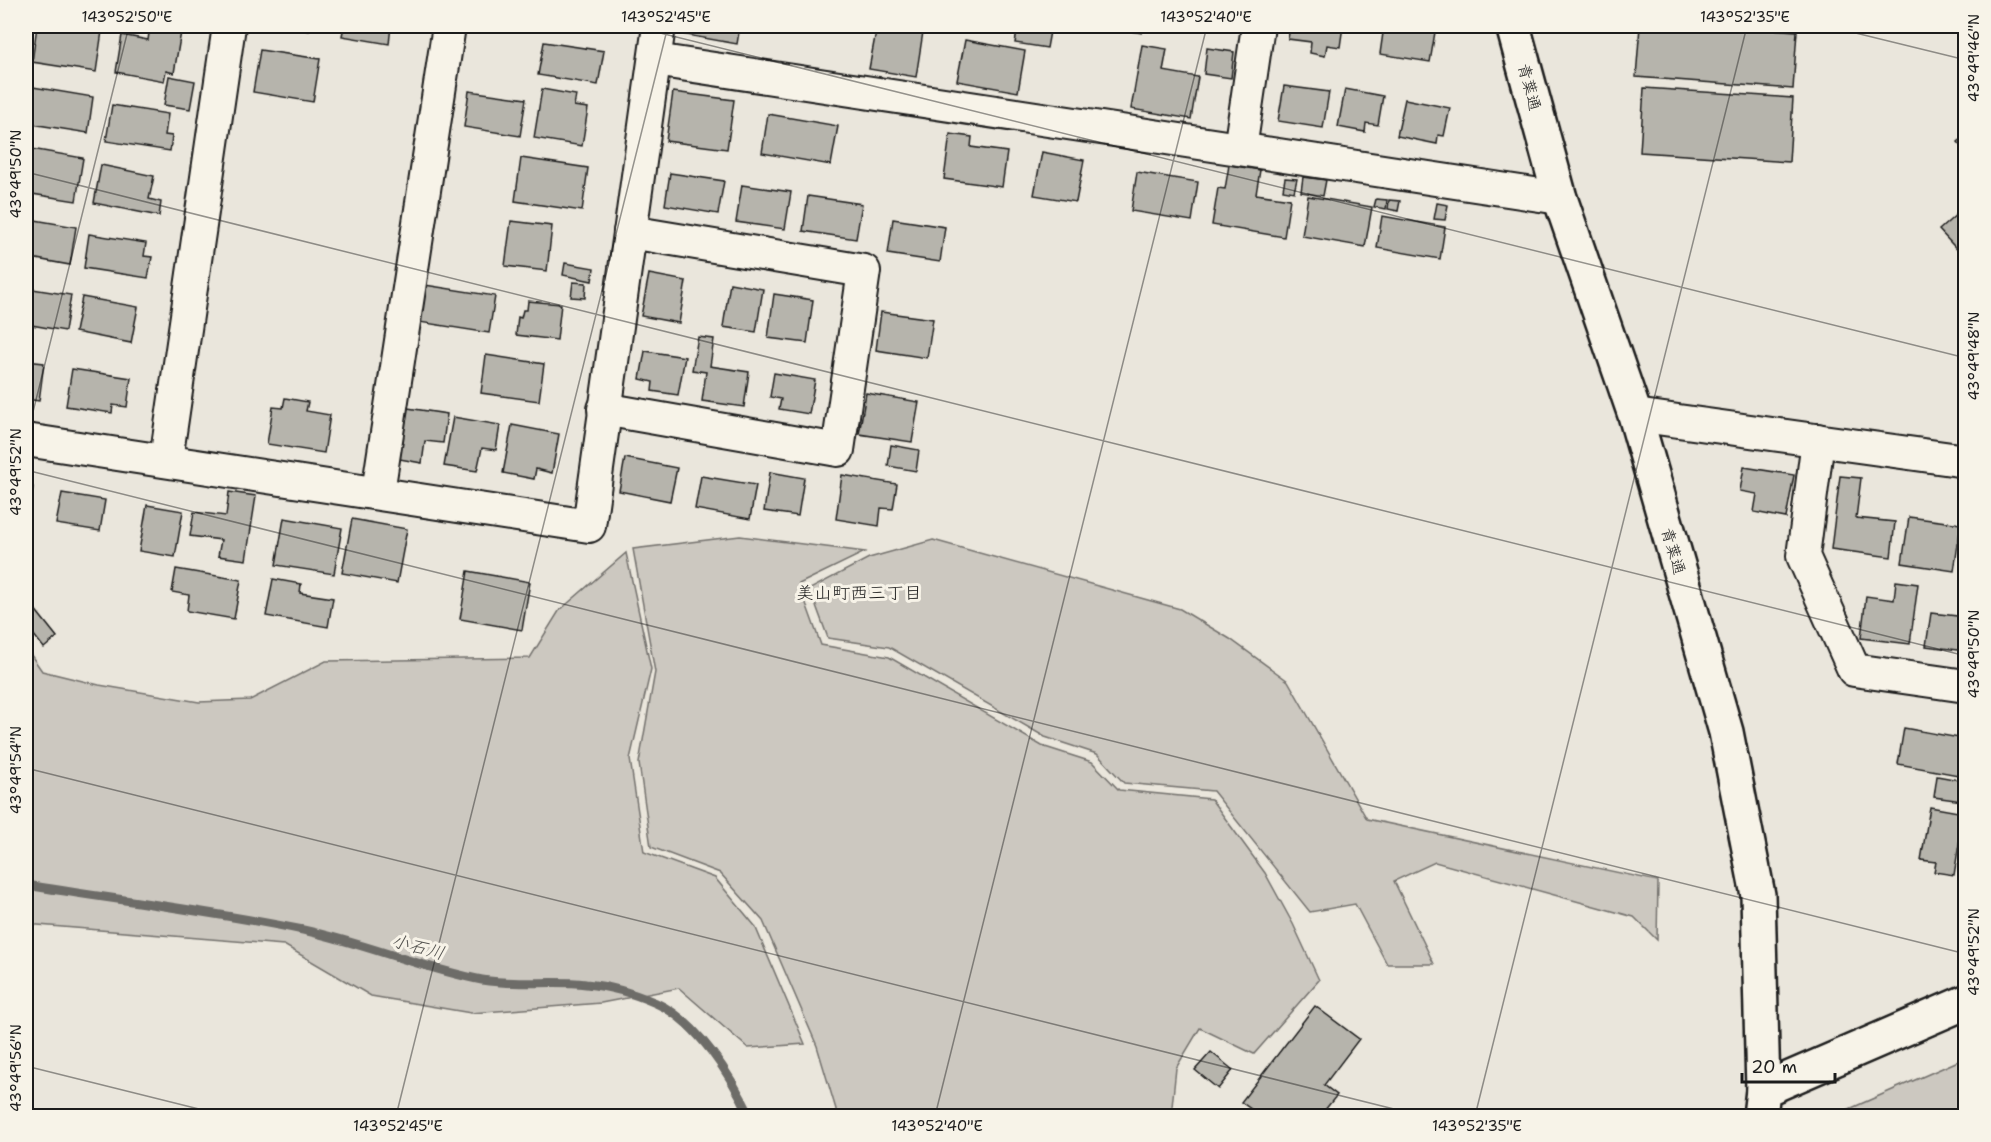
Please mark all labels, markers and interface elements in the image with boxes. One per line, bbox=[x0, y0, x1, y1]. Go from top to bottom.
text: 143°52'50"E bbox=[82, 7, 172, 27]
text: 143°52'45"E bbox=[621, 7, 711, 27]
text: 143°52'40"E bbox=[1160, 7, 1252, 27]
text: 143°52'35"E bbox=[1700, 7, 1790, 27]
text: 43°49'46"N bbox=[1964, 14, 1984, 102]
street label: 青葉通 bbox=[1513, 61, 1546, 113]
text: 43°49'50"N bbox=[6, 130, 26, 218]
text: 43°49'48"N bbox=[1964, 311, 1984, 401]
text: 43°49'52"N bbox=[6, 428, 26, 516]
street label: 青葉通 bbox=[1657, 525, 1690, 577]
district label: 美山町西三丁目 bbox=[796, 581, 922, 605]
text: 43°49'50"N bbox=[1964, 610, 1984, 698]
text: 43°49'54"N bbox=[6, 726, 26, 814]
text: 43°49'52"N bbox=[1964, 908, 1984, 996]
water label: 小石川 bbox=[389, 928, 447, 966]
text: 43°49'56"N bbox=[6, 1024, 26, 1112]
scale bar bbox=[1742, 1046, 1835, 1084]
text: 20 m bbox=[1751, 1055, 1797, 1079]
text: 143°52'45"E bbox=[353, 1116, 443, 1136]
text: 143°52'40"E bbox=[891, 1116, 983, 1136]
text: 143°52'35"E bbox=[1432, 1116, 1522, 1136]

